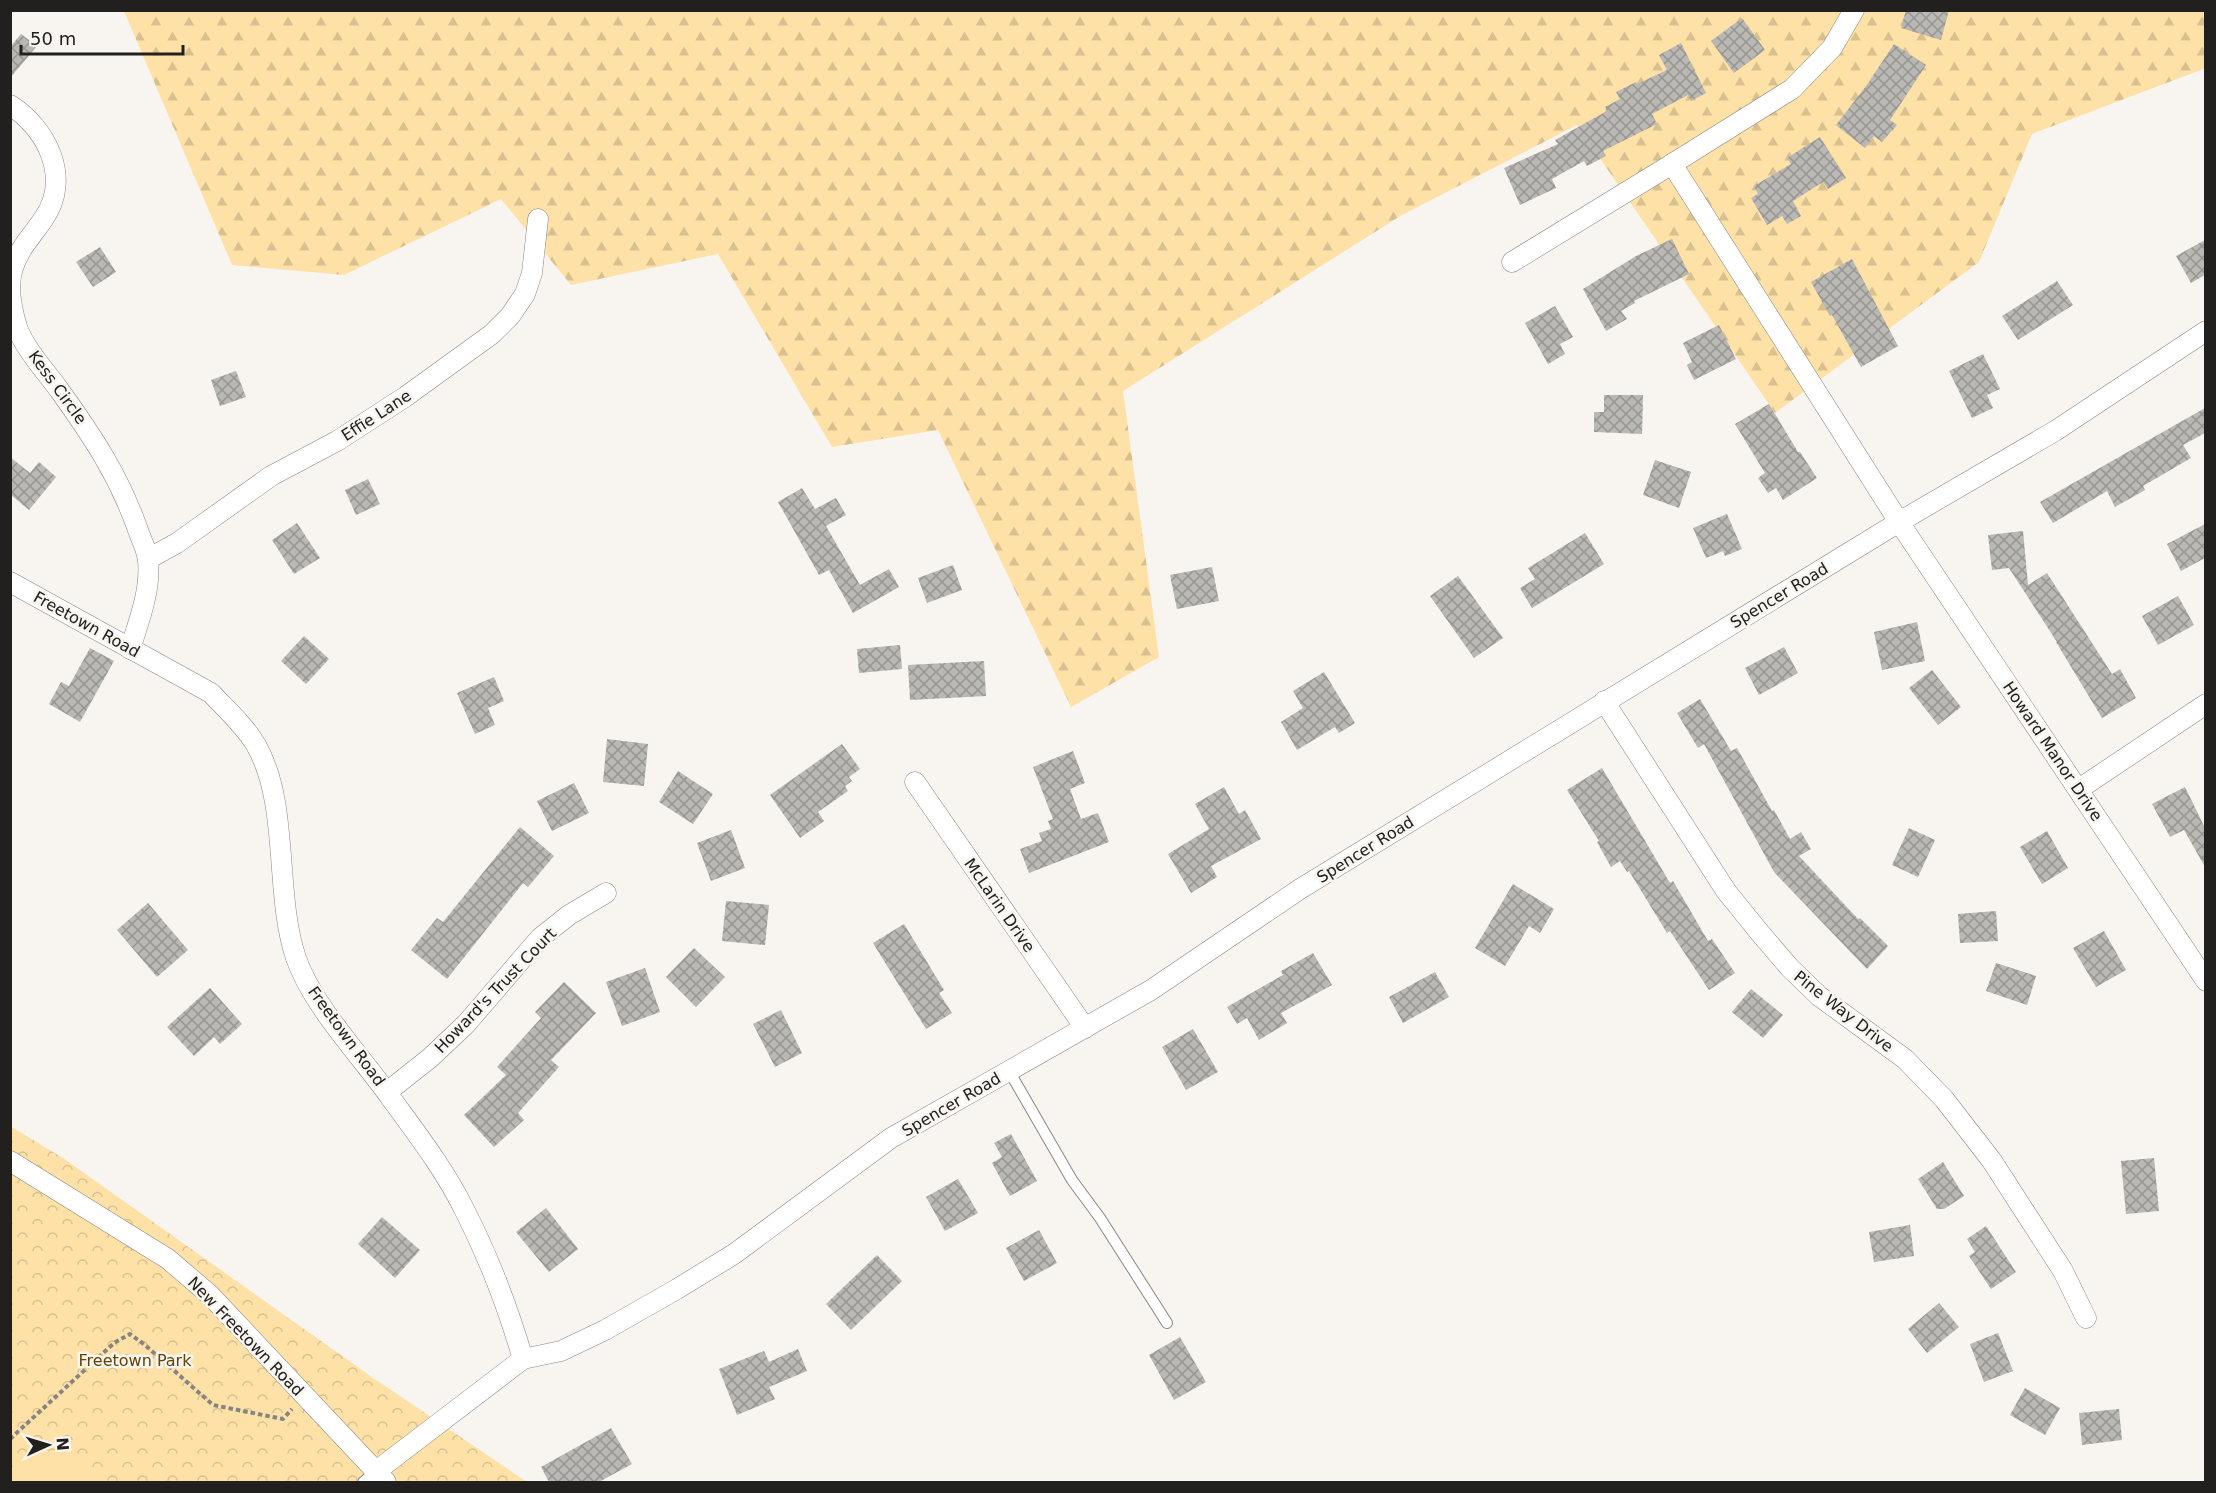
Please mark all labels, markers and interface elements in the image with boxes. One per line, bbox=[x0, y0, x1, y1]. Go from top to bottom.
scale bar bbox=[21, 18, 183, 56]
text: 50 m bbox=[30, 28, 76, 49]
street label: Kess Circle bbox=[25, 347, 91, 428]
street label: Effie Lane bbox=[338, 386, 415, 445]
street label: Spencer Road bbox=[1727, 559, 1832, 632]
street label: Freetown Road bbox=[30, 587, 143, 661]
street label: Howard Manor Drive bbox=[1999, 678, 2106, 825]
street label: Spencer Road bbox=[1313, 812, 1417, 887]
street label: McLarin Drive bbox=[960, 855, 1039, 956]
street label: Howard's Trust Court bbox=[431, 924, 560, 1057]
street label: Pine Way Drive bbox=[1790, 967, 1897, 1056]
street label: Freetown Road bbox=[304, 983, 389, 1090]
street label: Spencer Road bbox=[899, 1069, 1004, 1140]
street label: New Freetown Road bbox=[184, 1273, 308, 1400]
park label: Freetown Park bbox=[79, 1351, 192, 1370]
north arrow bbox=[18, 1415, 78, 1475]
text: N bbox=[53, 1437, 72, 1451]

